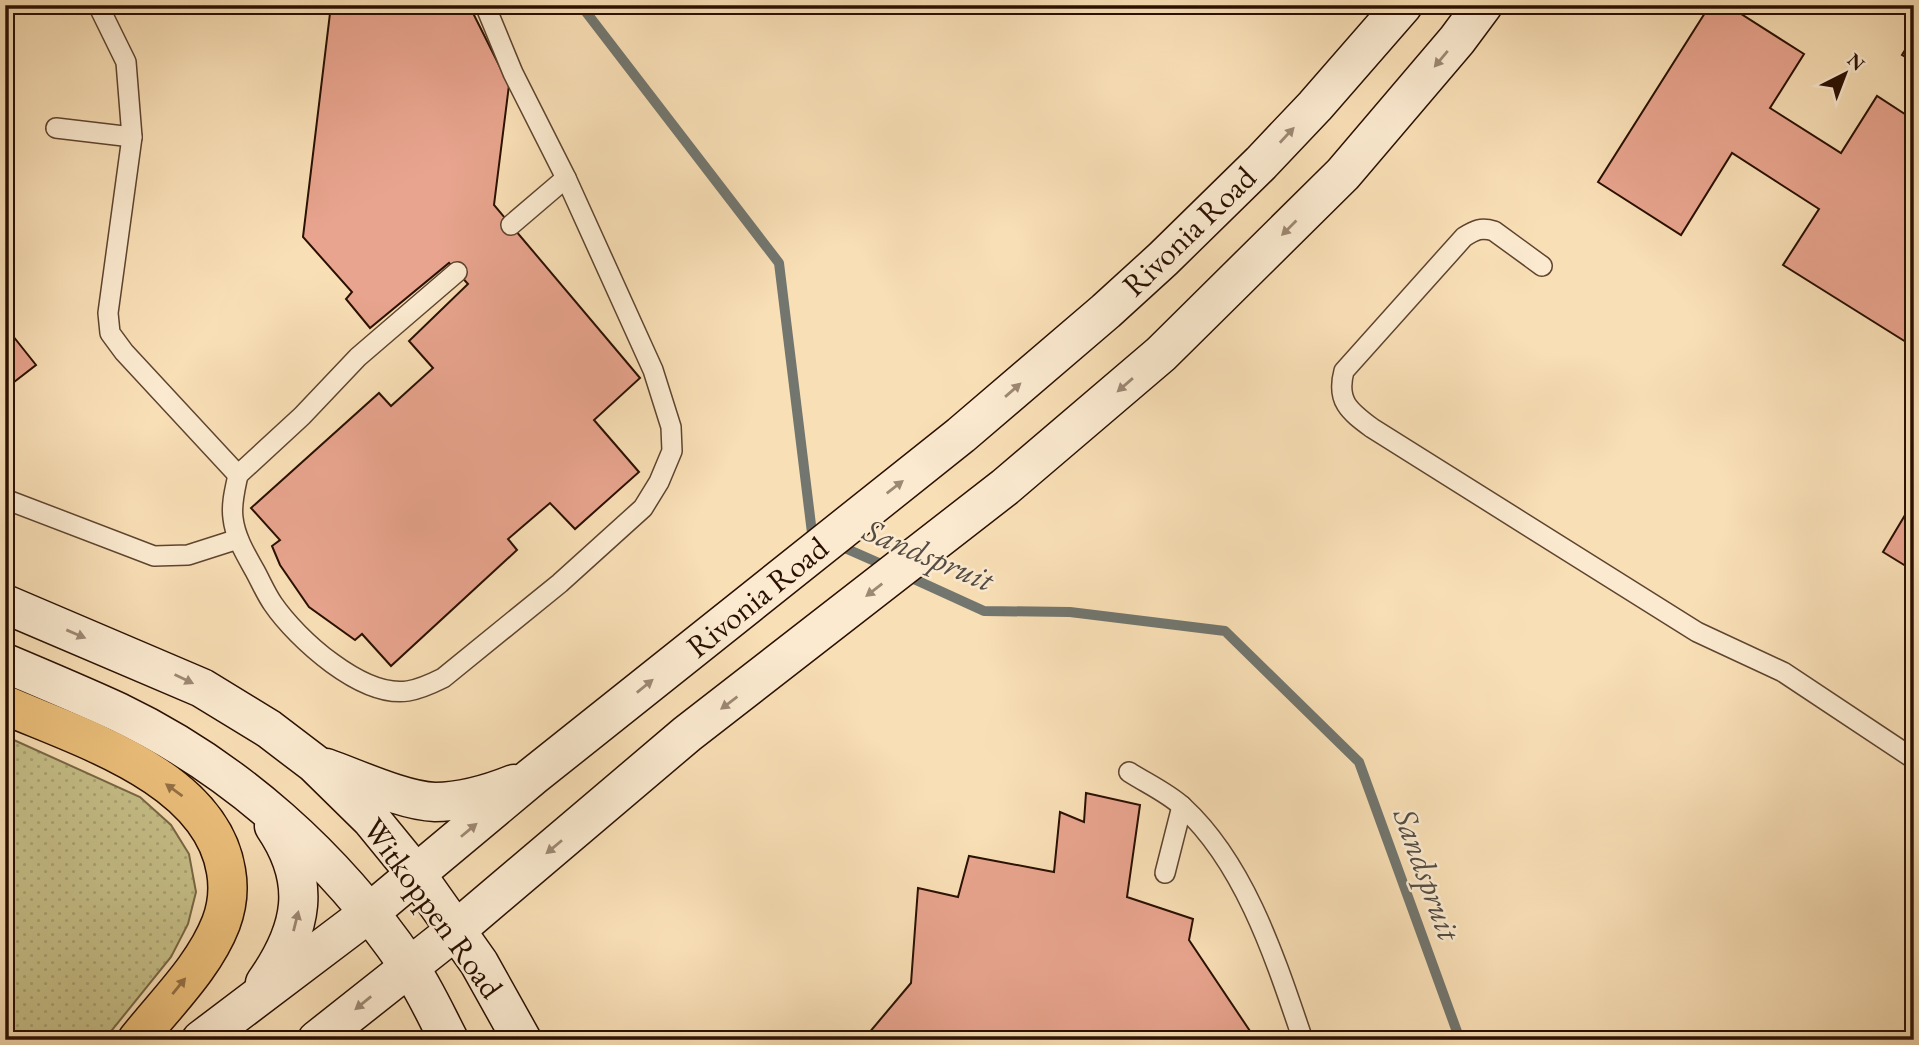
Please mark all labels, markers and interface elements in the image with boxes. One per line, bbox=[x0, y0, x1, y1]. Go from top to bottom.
north arrow bbox=[1811, 38, 1881, 108]
text: N bbox=[1842, 47, 1871, 77]
one-way arrow bbox=[1433, 50, 1449, 68]
one-way arrow bbox=[1278, 127, 1294, 144]
street label: Rivonia Road bbox=[1113, 156, 1266, 305]
one-way arrow bbox=[1282, 219, 1298, 236]
one-way arrow bbox=[1116, 377, 1134, 393]
one-way arrow bbox=[1004, 382, 1022, 398]
one-way arrow bbox=[886, 481, 904, 495]
water label: Sandspruit bbox=[856, 507, 1002, 602]
street label: Rivonia Road bbox=[677, 526, 837, 667]
one-way arrow bbox=[866, 582, 884, 597]
one-way arrow bbox=[66, 628, 87, 639]
one-way arrow bbox=[174, 674, 194, 685]
one-way arrow bbox=[636, 679, 654, 694]
one-way arrow bbox=[720, 695, 738, 709]
one-way arrow bbox=[165, 784, 183, 798]
water label: Sandspruit bbox=[1383, 801, 1472, 947]
street label: Witkoppen Road bbox=[353, 809, 513, 1007]
one-way arrow bbox=[460, 823, 477, 838]
one-way arrow bbox=[545, 839, 562, 854]
one-way arrow bbox=[290, 910, 301, 932]
one-way arrow bbox=[172, 978, 187, 996]
one-way arrow bbox=[355, 995, 372, 1010]

